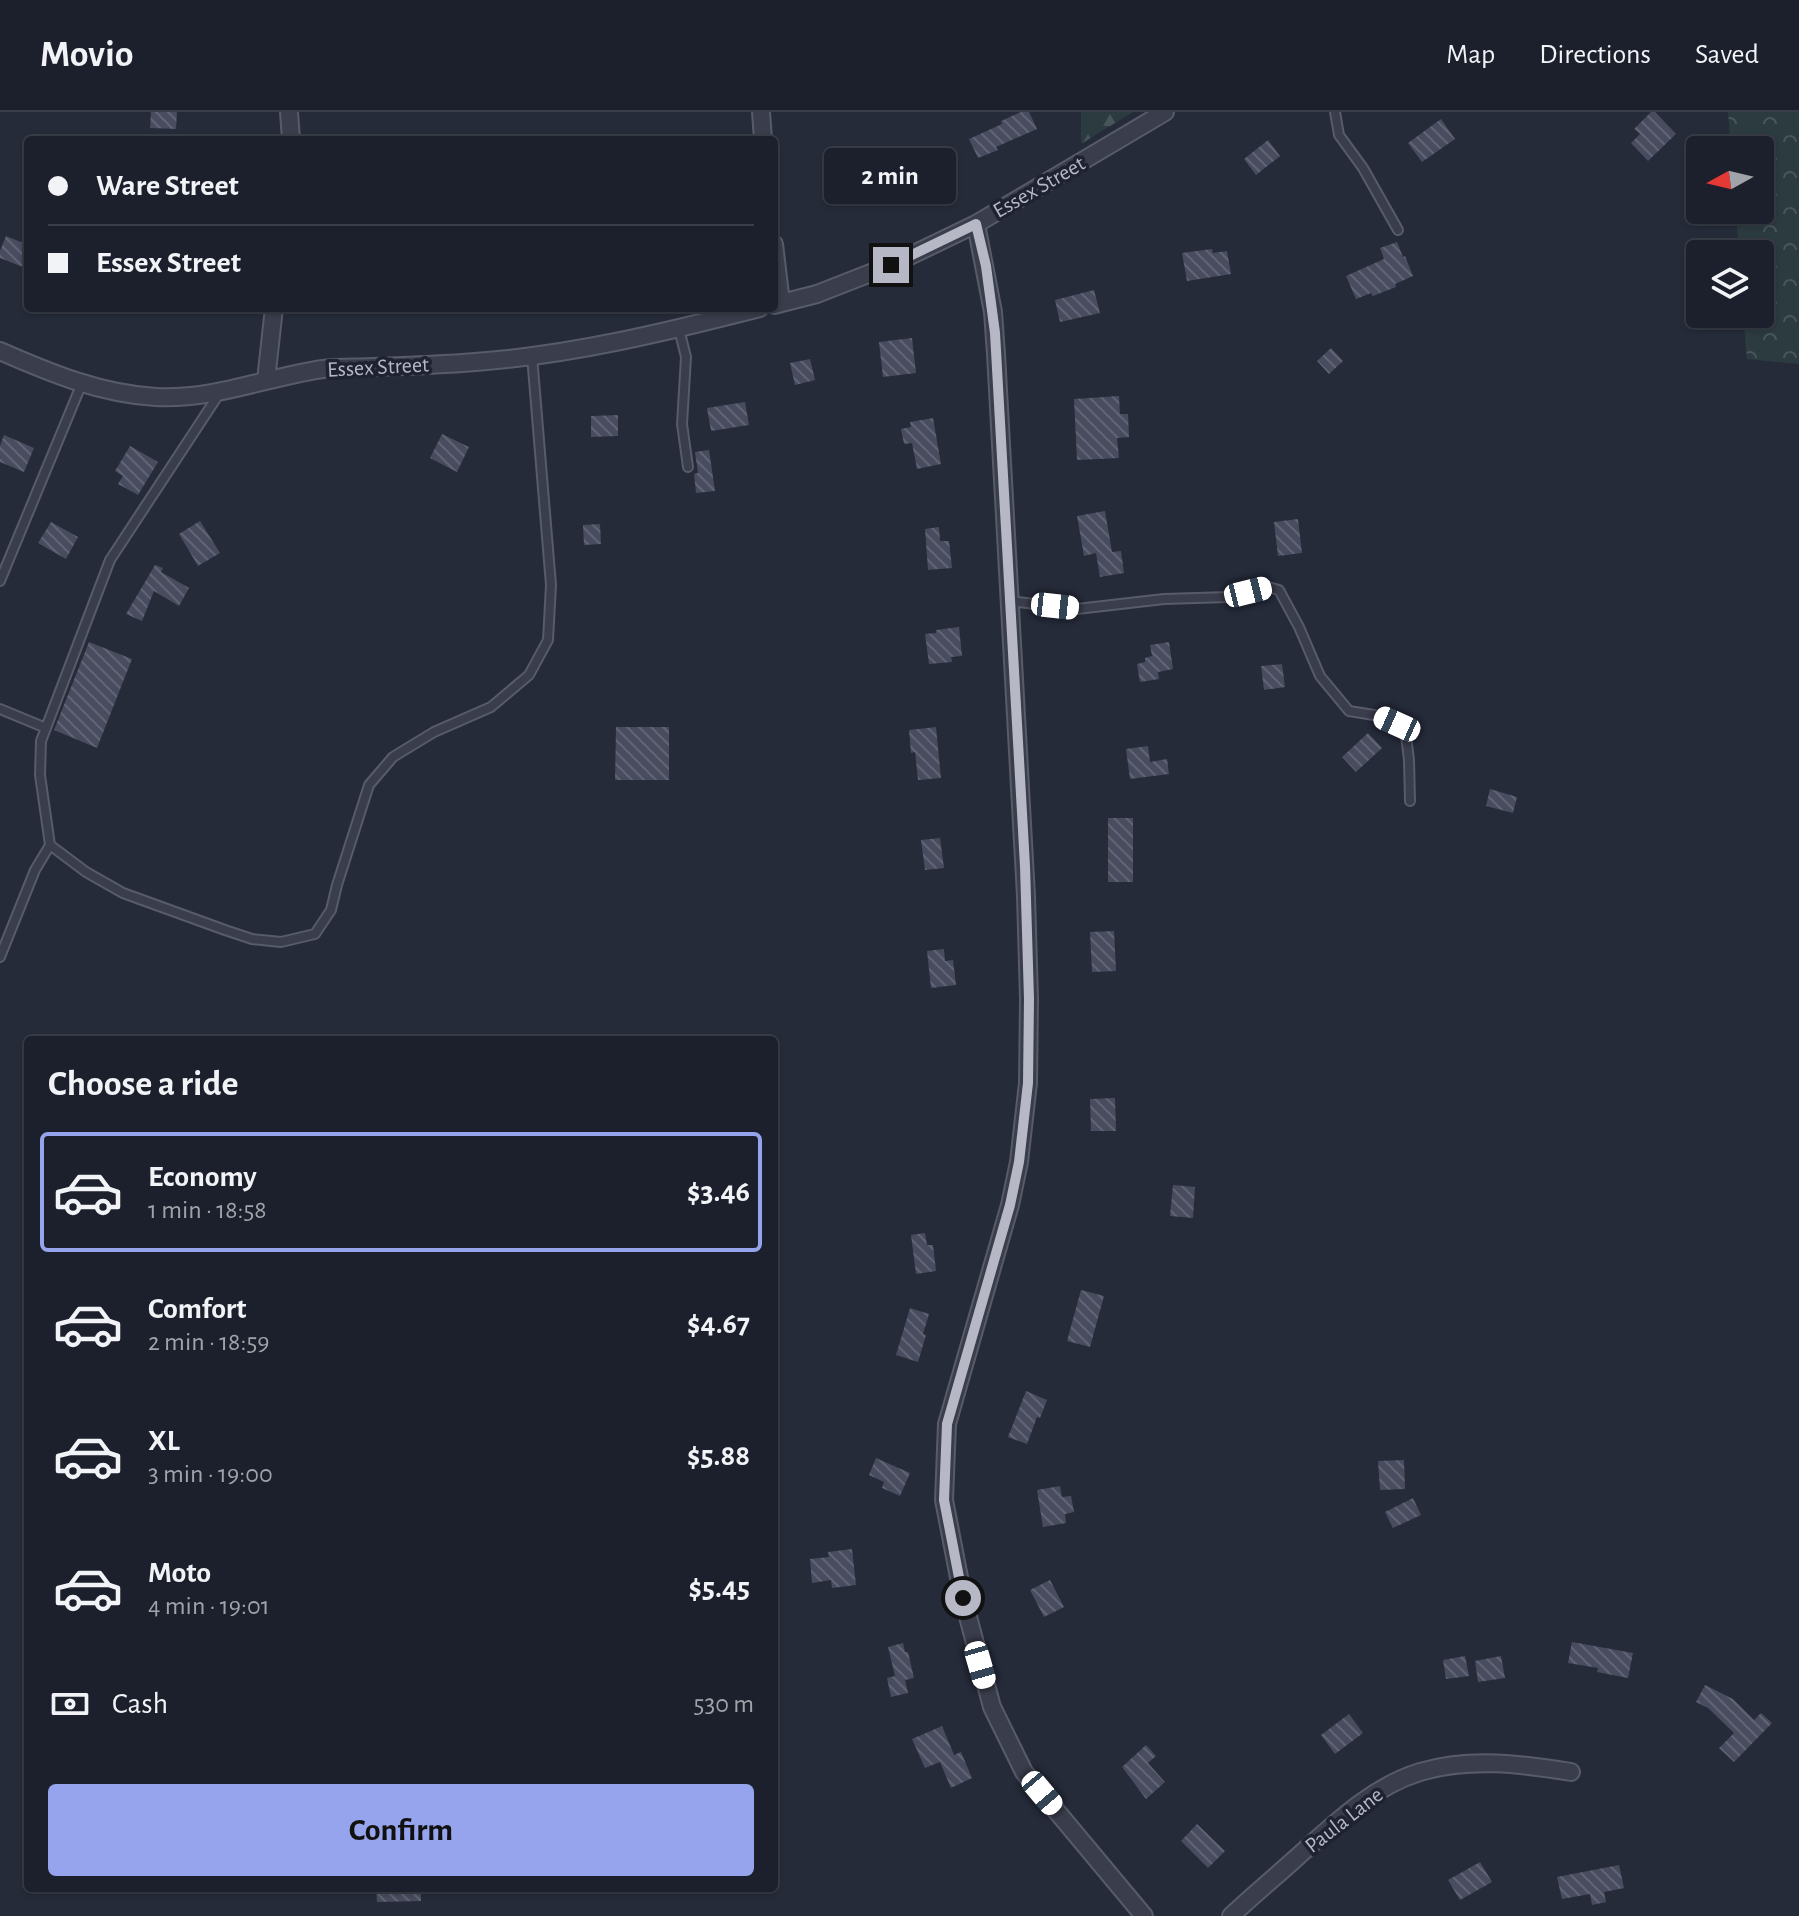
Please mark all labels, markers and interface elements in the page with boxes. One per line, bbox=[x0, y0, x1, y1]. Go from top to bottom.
text: Movio bbox=[40, 36, 134, 74]
text: Map bbox=[1446, 41, 1495, 69]
text: Directions bbox=[1539, 41, 1651, 69]
text: Saved bbox=[1695, 41, 1759, 69]
north arrow bbox=[1686, 136, 1774, 224]
map controls bbox=[1686, 136, 1774, 328]
callout: 2 min bbox=[825, 149, 957, 205]
street label: Essex Street bbox=[989, 152, 1089, 222]
text: 2 min bbox=[861, 163, 919, 189]
text: Ware Street bbox=[96, 171, 239, 201]
button: layers bbox=[1686, 240, 1774, 328]
route end bbox=[873, 247, 909, 283]
text: Essex Street bbox=[96, 248, 241, 278]
street label: Essex Street bbox=[326, 353, 430, 381]
car bbox=[1222, 575, 1274, 609]
car bbox=[1030, 592, 1080, 620]
car bbox=[1370, 703, 1424, 745]
text: Choose a ride bbox=[48, 1066, 238, 1102]
icon: car bbox=[52, 1156, 124, 1228]
text: Economy bbox=[148, 1162, 257, 1192]
text: $3.46 bbox=[687, 1177, 750, 1207]
text: 1 min · 18:58 bbox=[148, 1197, 267, 1223]
icon: car bbox=[52, 1288, 124, 1360]
text: Comfort bbox=[148, 1294, 247, 1324]
text: $4.67 bbox=[687, 1309, 750, 1339]
text: 2 min · 18:59 bbox=[148, 1329, 269, 1355]
icon: car bbox=[52, 1420, 124, 1492]
text: XL bbox=[148, 1426, 180, 1456]
text: $5.88 bbox=[687, 1441, 750, 1471]
text: 3 min · 19:00 bbox=[148, 1461, 273, 1487]
icon: car bbox=[52, 1552, 124, 1624]
text: Moto bbox=[148, 1558, 211, 1588]
text: $5.45 bbox=[689, 1573, 750, 1603]
route start bbox=[945, 1580, 981, 1616]
text: 4 min · 19:01 bbox=[148, 1593, 270, 1619]
car bbox=[962, 1639, 998, 1691]
icon: cash bbox=[48, 1682, 92, 1726]
text: Cash bbox=[112, 1689, 168, 1719]
text: 530 m bbox=[694, 1691, 754, 1717]
car bbox=[1017, 1767, 1067, 1819]
street label: Paula Lane bbox=[1301, 1783, 1387, 1857]
button: Confirm bbox=[48, 1784, 754, 1876]

